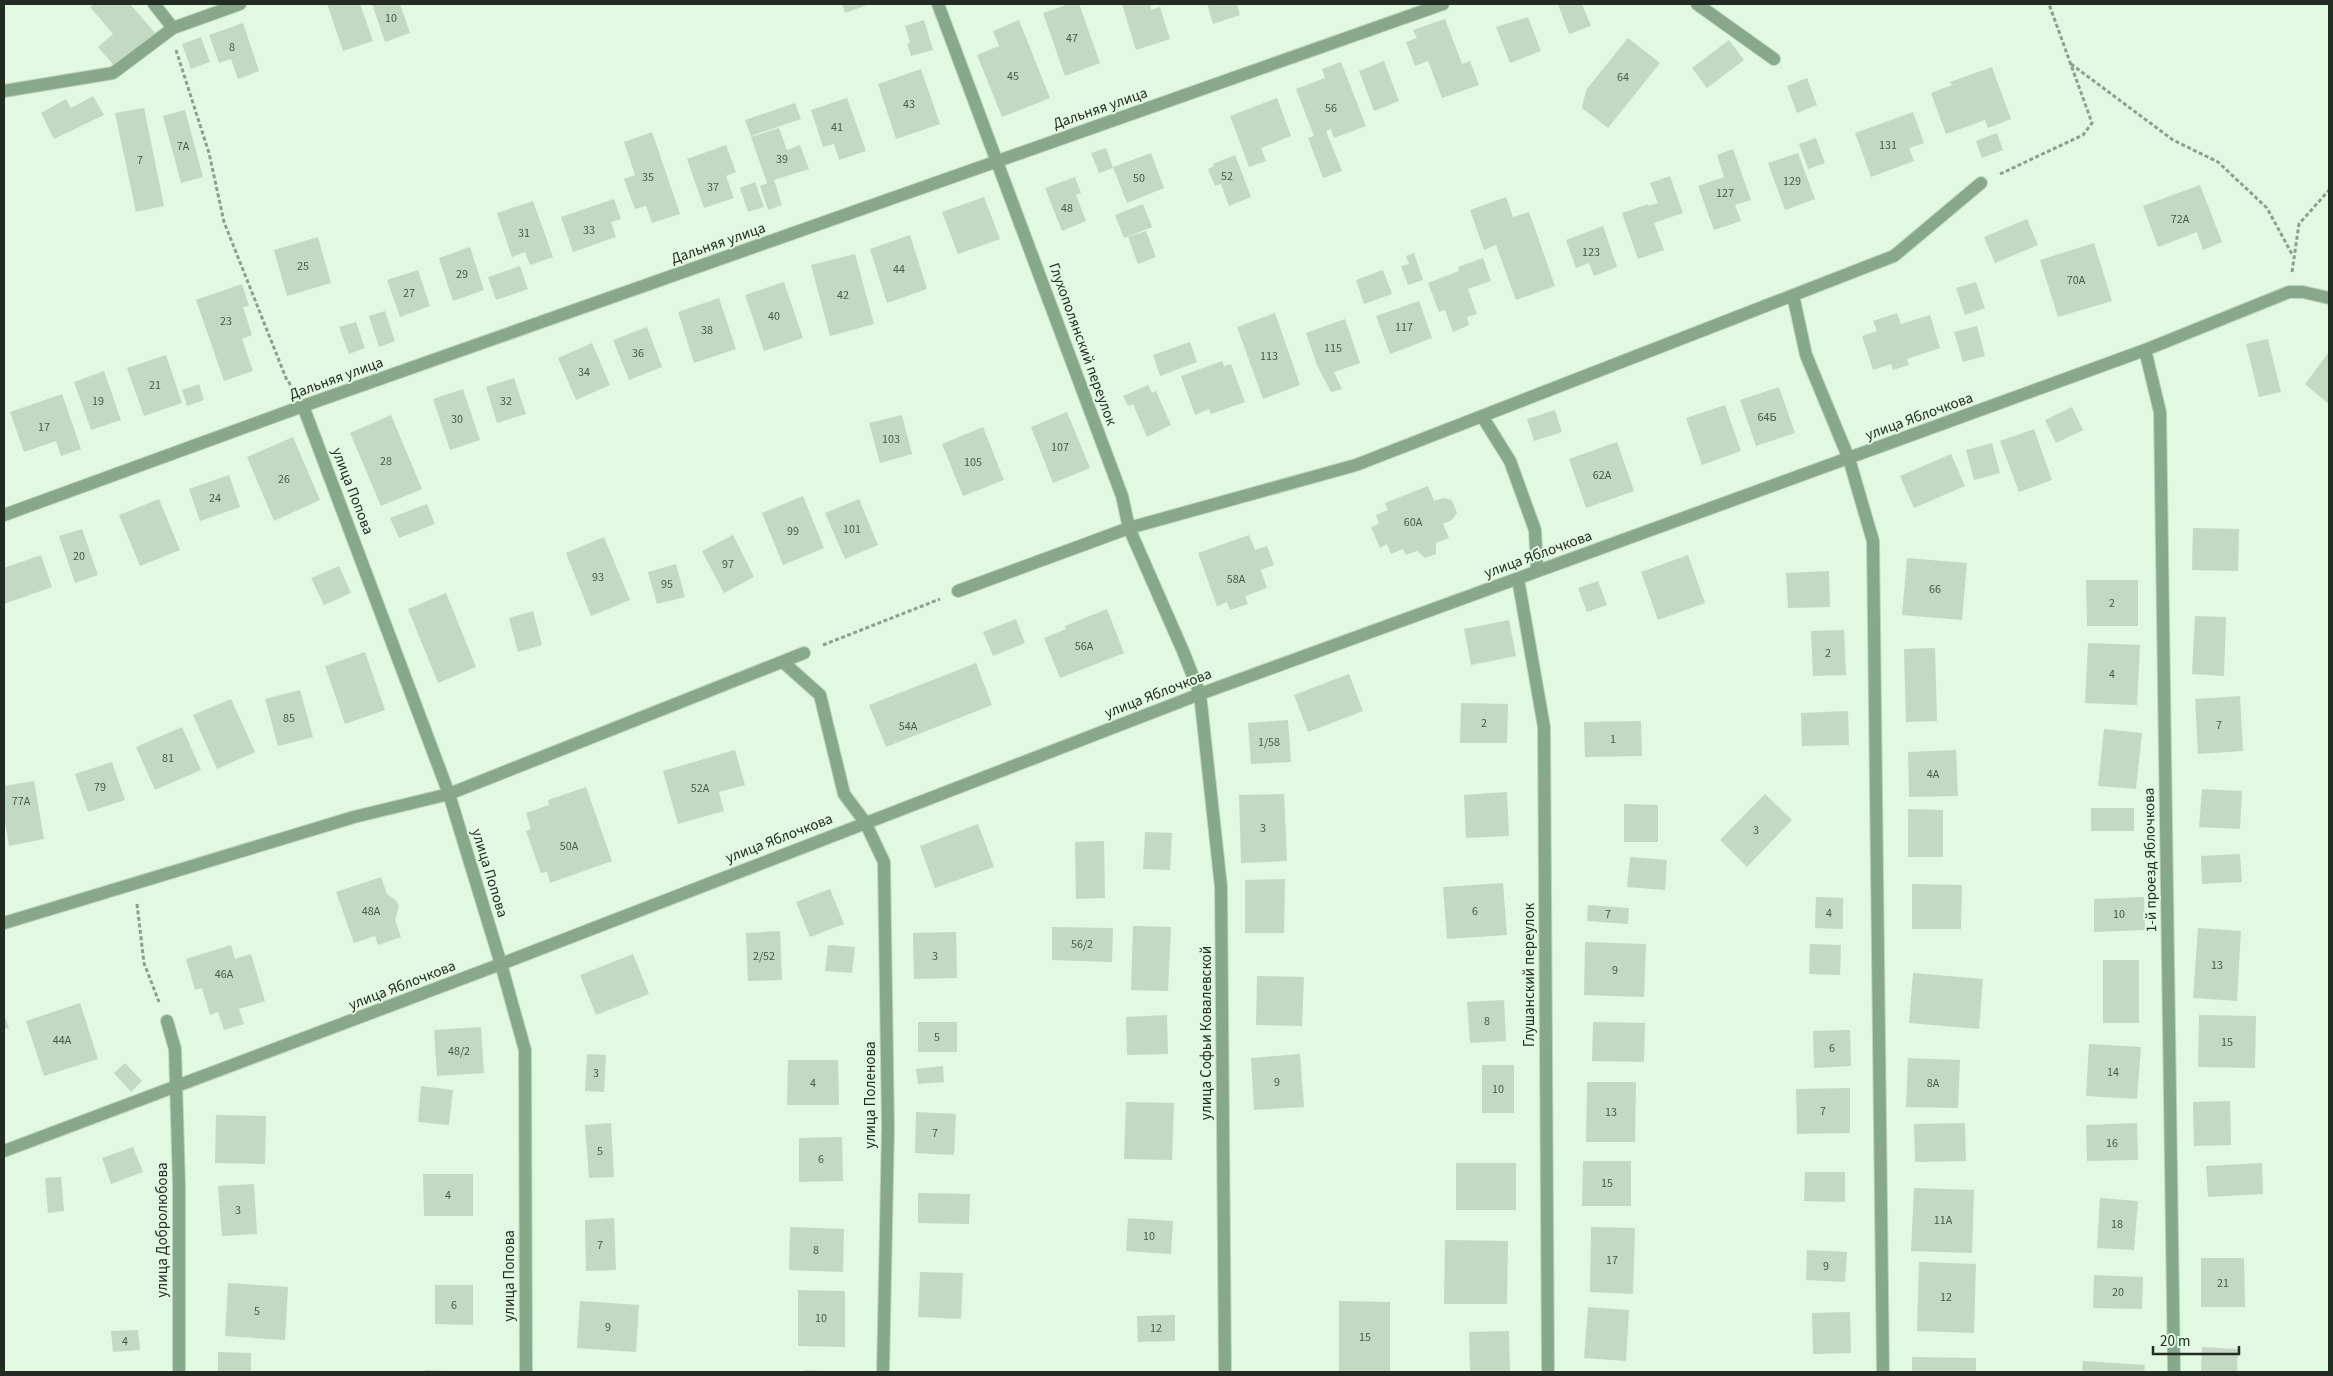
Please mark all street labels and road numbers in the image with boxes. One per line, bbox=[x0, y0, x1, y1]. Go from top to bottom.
street label: Дальняя улица bbox=[1050, 82, 1150, 134]
street label: Дальняя улица bbox=[668, 217, 768, 269]
street label: Глухополянский переулок bbox=[1043, 260, 1122, 429]
street label: Дальняя улица bbox=[286, 352, 386, 405]
street label: улица Яблочкова bbox=[1862, 387, 1976, 446]
street label: улица Попова bbox=[326, 445, 379, 538]
street label: улица Яблочкова bbox=[1481, 525, 1595, 584]
street label: улица Яблочкова bbox=[1102, 663, 1215, 724]
street label: 1-й проезд Яблочкова bbox=[2139, 788, 2162, 932]
street label: улица Яблочкова bbox=[723, 808, 836, 869]
street label: улица Попова bbox=[466, 826, 513, 920]
street label: Глушанский переулок bbox=[1519, 902, 1540, 1047]
street label: улица Софьи Ковалевской bbox=[1196, 946, 1217, 1120]
street label: улица Яблочкова bbox=[346, 955, 459, 1016]
street label: улица Поленова bbox=[860, 1041, 881, 1149]
street label: улица Добролюбова bbox=[152, 1162, 173, 1298]
street label: улица Попова bbox=[499, 1230, 520, 1322]

